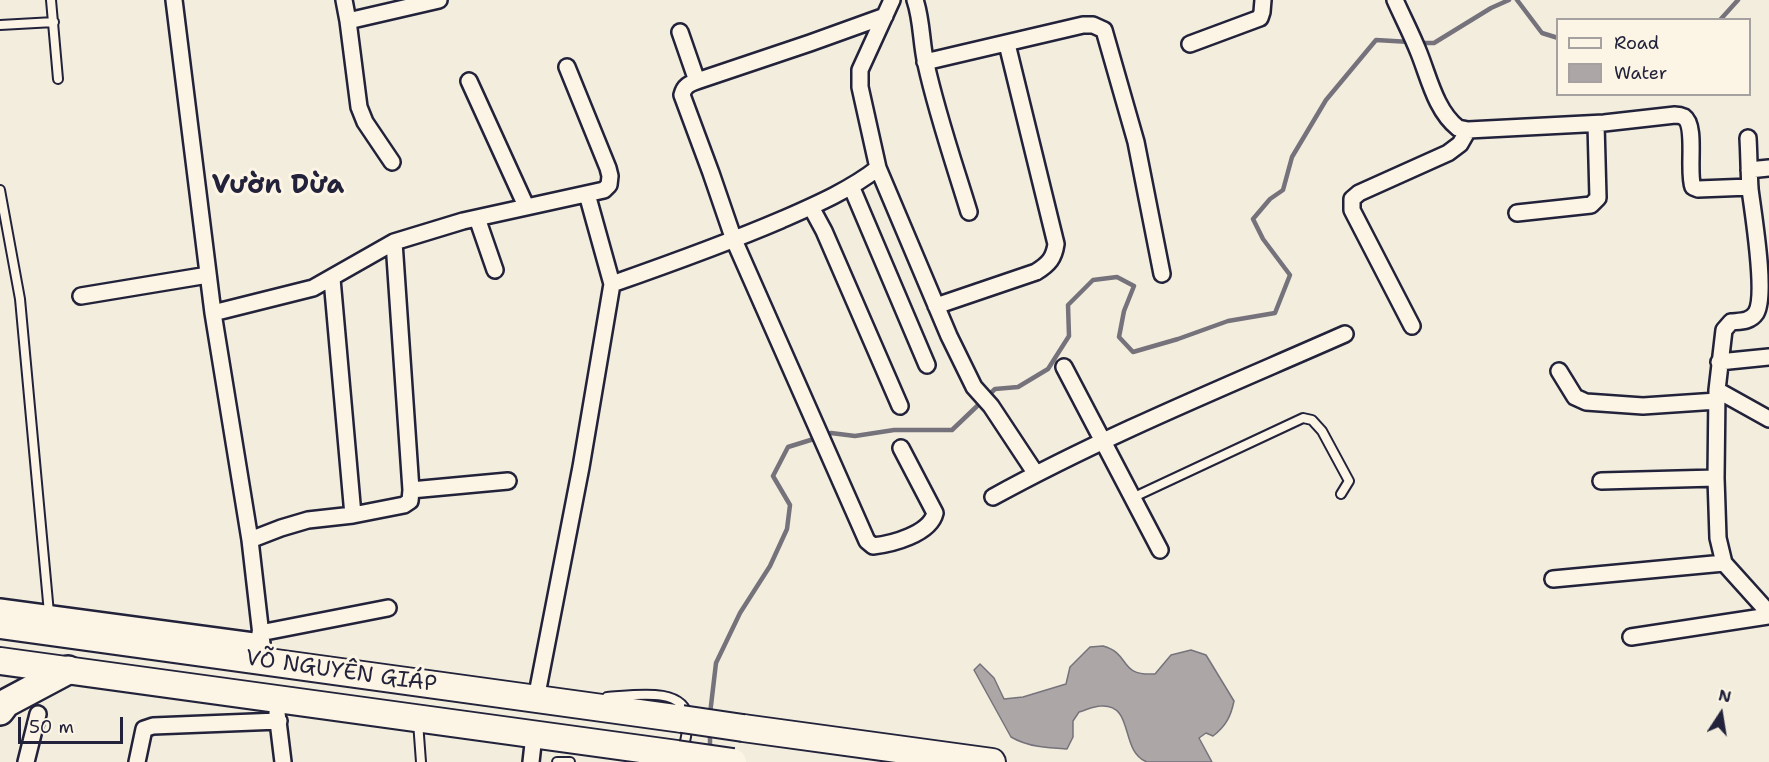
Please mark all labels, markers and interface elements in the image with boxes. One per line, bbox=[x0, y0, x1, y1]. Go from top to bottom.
legend bbox=[1556, 18, 1751, 96]
text: Road bbox=[1614, 31, 1659, 55]
text: Water bbox=[1614, 61, 1667, 85]
district label: Vườn Dừa bbox=[212, 170, 344, 202]
street label: VÕ NGUYÊN GIÁP bbox=[244, 646, 438, 698]
north arrow bbox=[1691, 684, 1751, 744]
text: N bbox=[1716, 684, 1733, 707]
scale bar bbox=[21, 705, 126, 743]
text: 50 m bbox=[29, 715, 74, 739]

